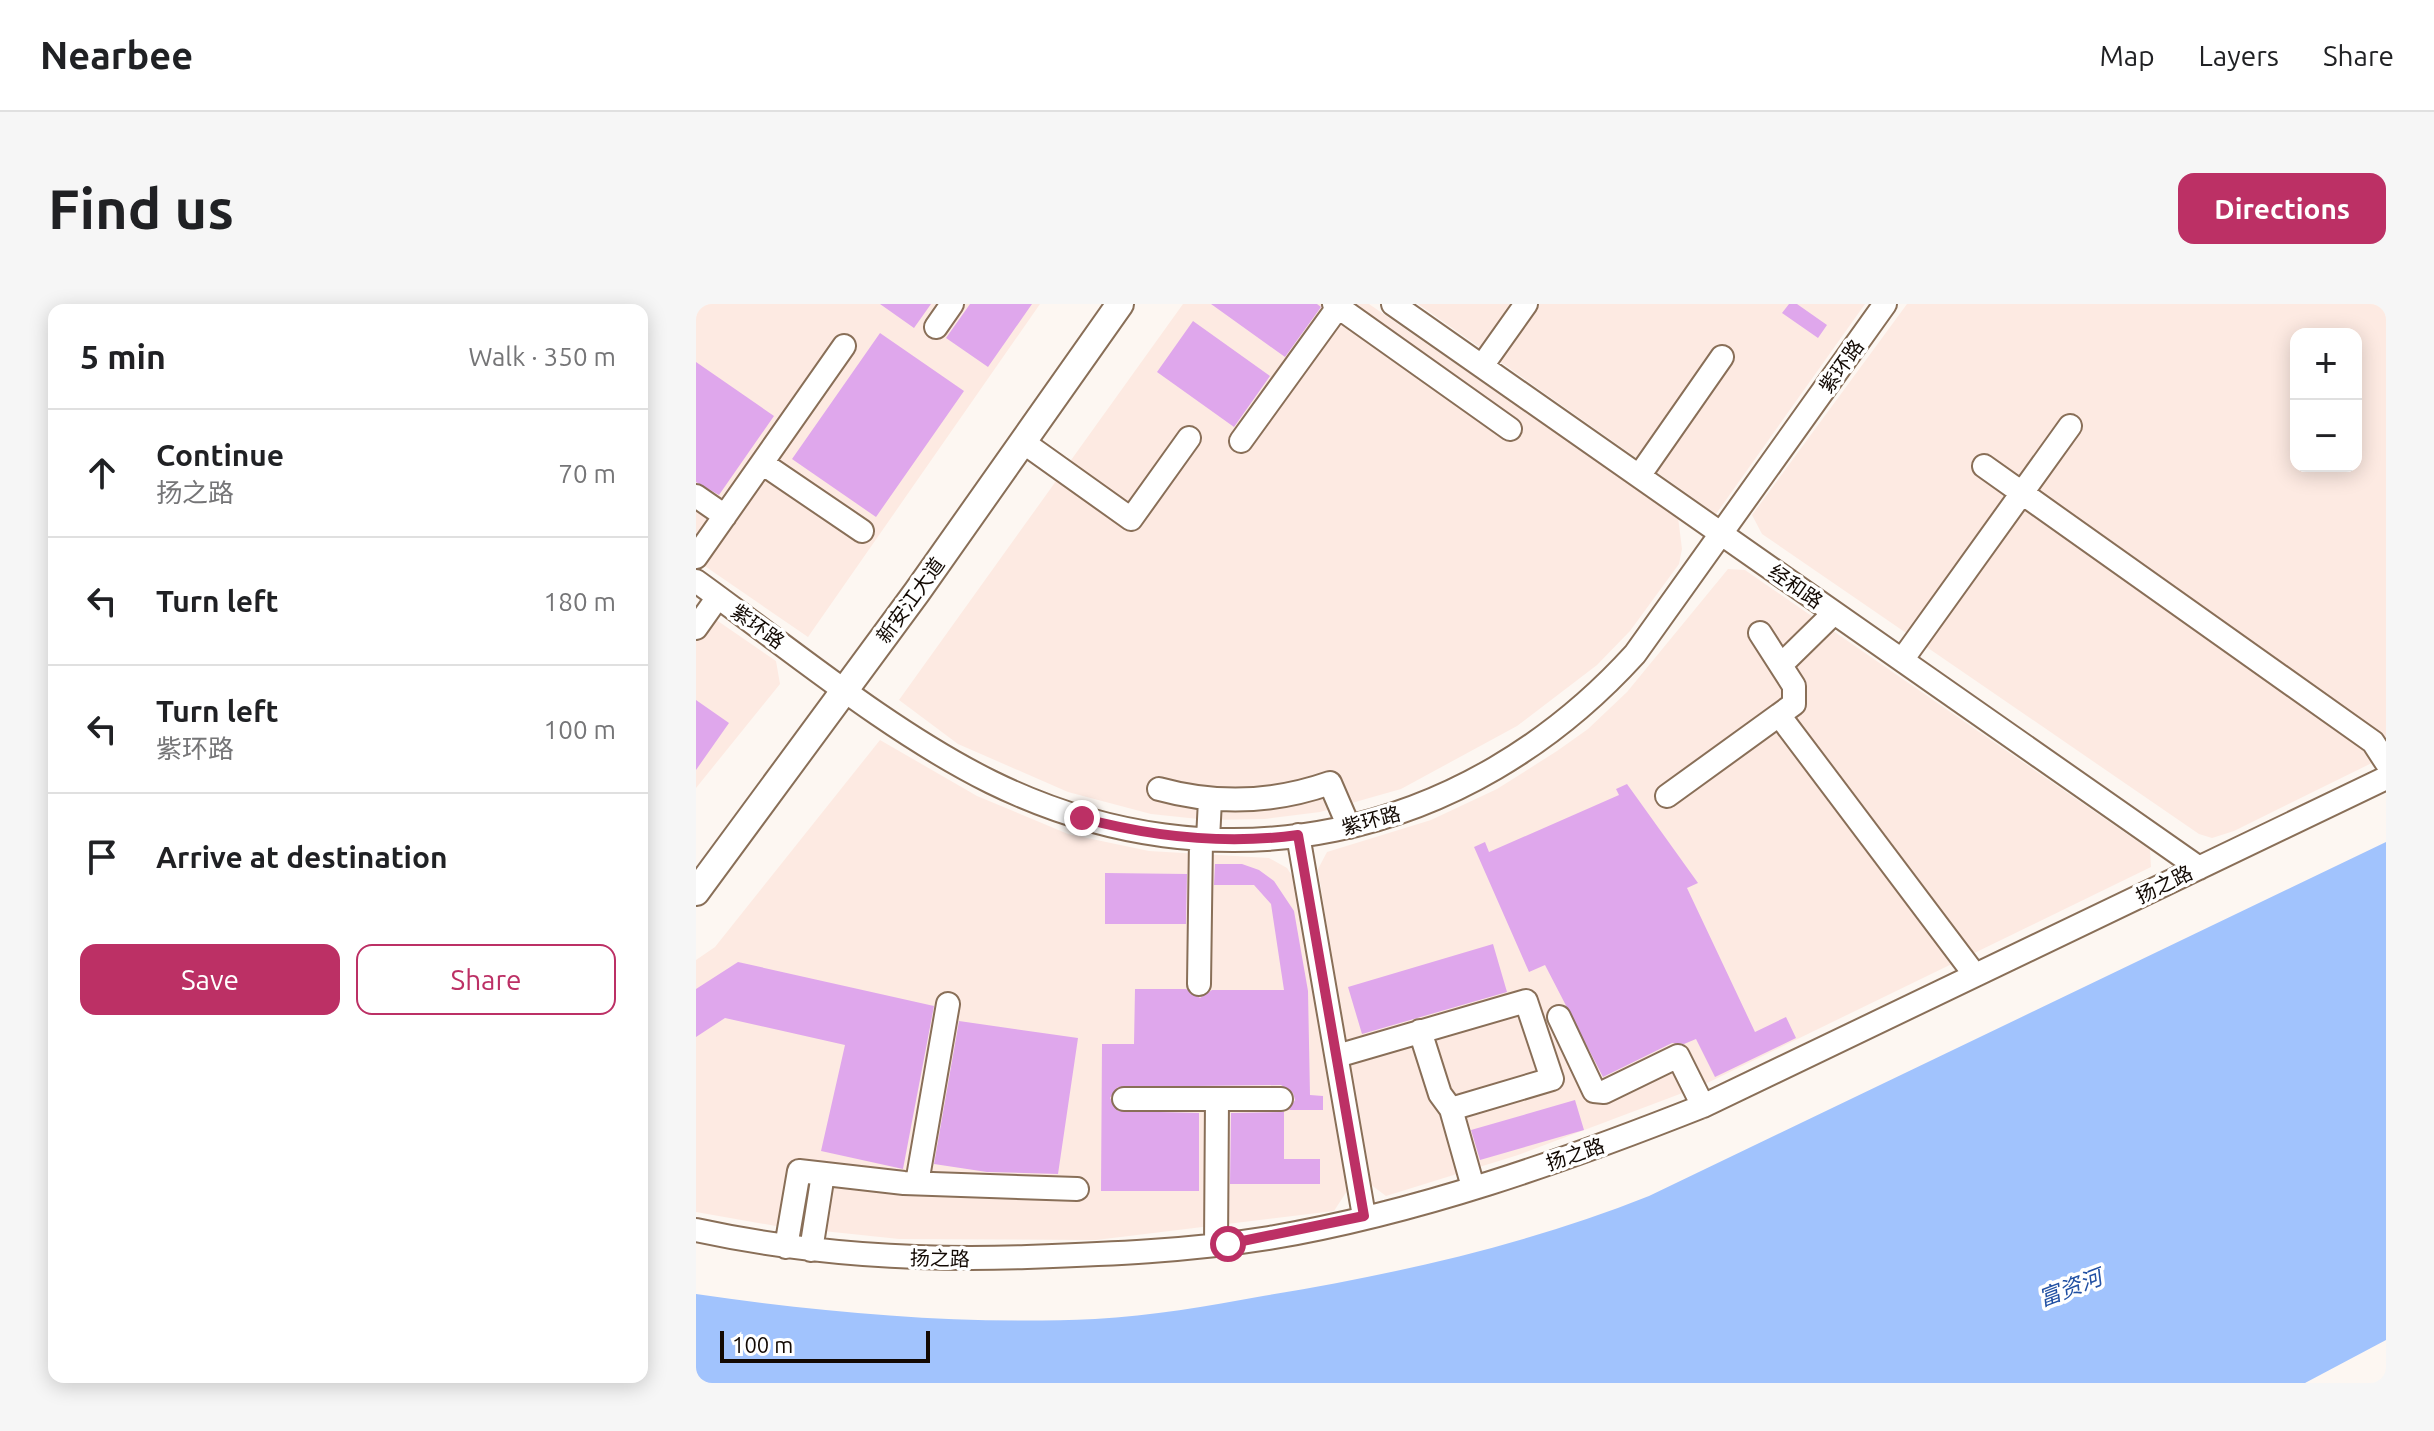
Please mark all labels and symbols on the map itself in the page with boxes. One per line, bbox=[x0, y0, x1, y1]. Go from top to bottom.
street label: 紫环路 bbox=[1814, 335, 1868, 397]
street label: 新安江大道 bbox=[871, 553, 949, 647]
street label: 经和路 bbox=[1765, 559, 1827, 613]
street label: 紫环路 bbox=[727, 599, 789, 653]
route end bbox=[1064, 800, 1100, 836]
street label: 紫环路 bbox=[1339, 801, 1403, 839]
street label: 扬之路 bbox=[2132, 861, 2196, 907]
street label: 扬之路 bbox=[1543, 1133, 1607, 1175]
route start bbox=[1210, 1226, 1246, 1262]
street label: 扬之路 bbox=[910, 1246, 970, 1270]
water label: 富资河 bbox=[2035, 1262, 2109, 1310]
scale bar bbox=[720, 1327, 930, 1363]

